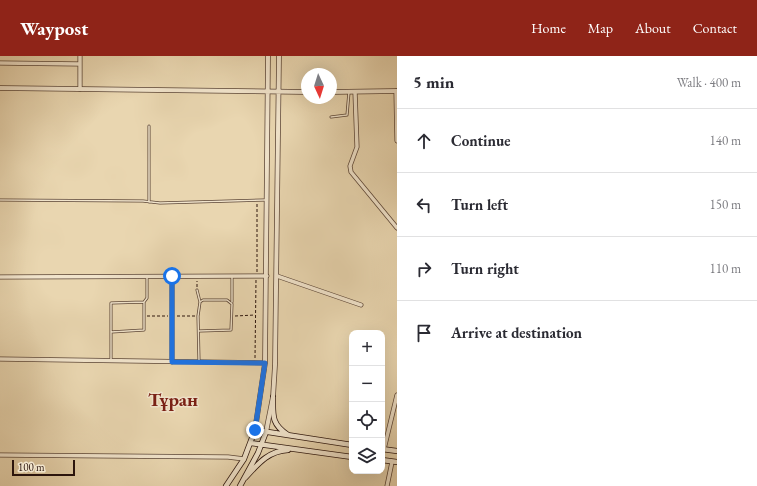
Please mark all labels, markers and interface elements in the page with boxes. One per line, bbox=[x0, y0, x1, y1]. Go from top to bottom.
text: Waypost bbox=[20, 16, 88, 41]
text: Home bbox=[531, 19, 566, 37]
text: Map bbox=[588, 19, 613, 37]
text: About bbox=[635, 19, 671, 37]
text: Contact bbox=[693, 19, 737, 37]
north arrow bbox=[301, 68, 337, 104]
text: 5 min bbox=[413, 71, 454, 93]
text: Walk · 400 m bbox=[677, 74, 741, 91]
icon: ahead bbox=[413, 130, 435, 152]
text: Continue bbox=[451, 131, 511, 150]
text: 140 m bbox=[710, 132, 741, 149]
icon: left bbox=[413, 194, 435, 216]
text: Turn left bbox=[451, 195, 508, 214]
text: 150 m bbox=[710, 196, 741, 213]
icon: right bbox=[413, 258, 435, 280]
text: Turn right bbox=[451, 259, 519, 278]
text: 110 m bbox=[710, 260, 741, 277]
route start bbox=[163, 267, 181, 285]
icon: arrive bbox=[413, 322, 435, 344]
text: Arrive at destination bbox=[451, 323, 582, 342]
map controls bbox=[349, 330, 385, 474]
button: + bbox=[349, 330, 385, 366]
button: − bbox=[349, 366, 385, 402]
district label: Тұран bbox=[148, 387, 198, 412]
button: locate bbox=[349, 402, 385, 438]
route end bbox=[246, 421, 264, 439]
button: layers bbox=[349, 438, 385, 474]
scale bar bbox=[12, 458, 75, 477]
text: 100 m bbox=[18, 460, 45, 474]

